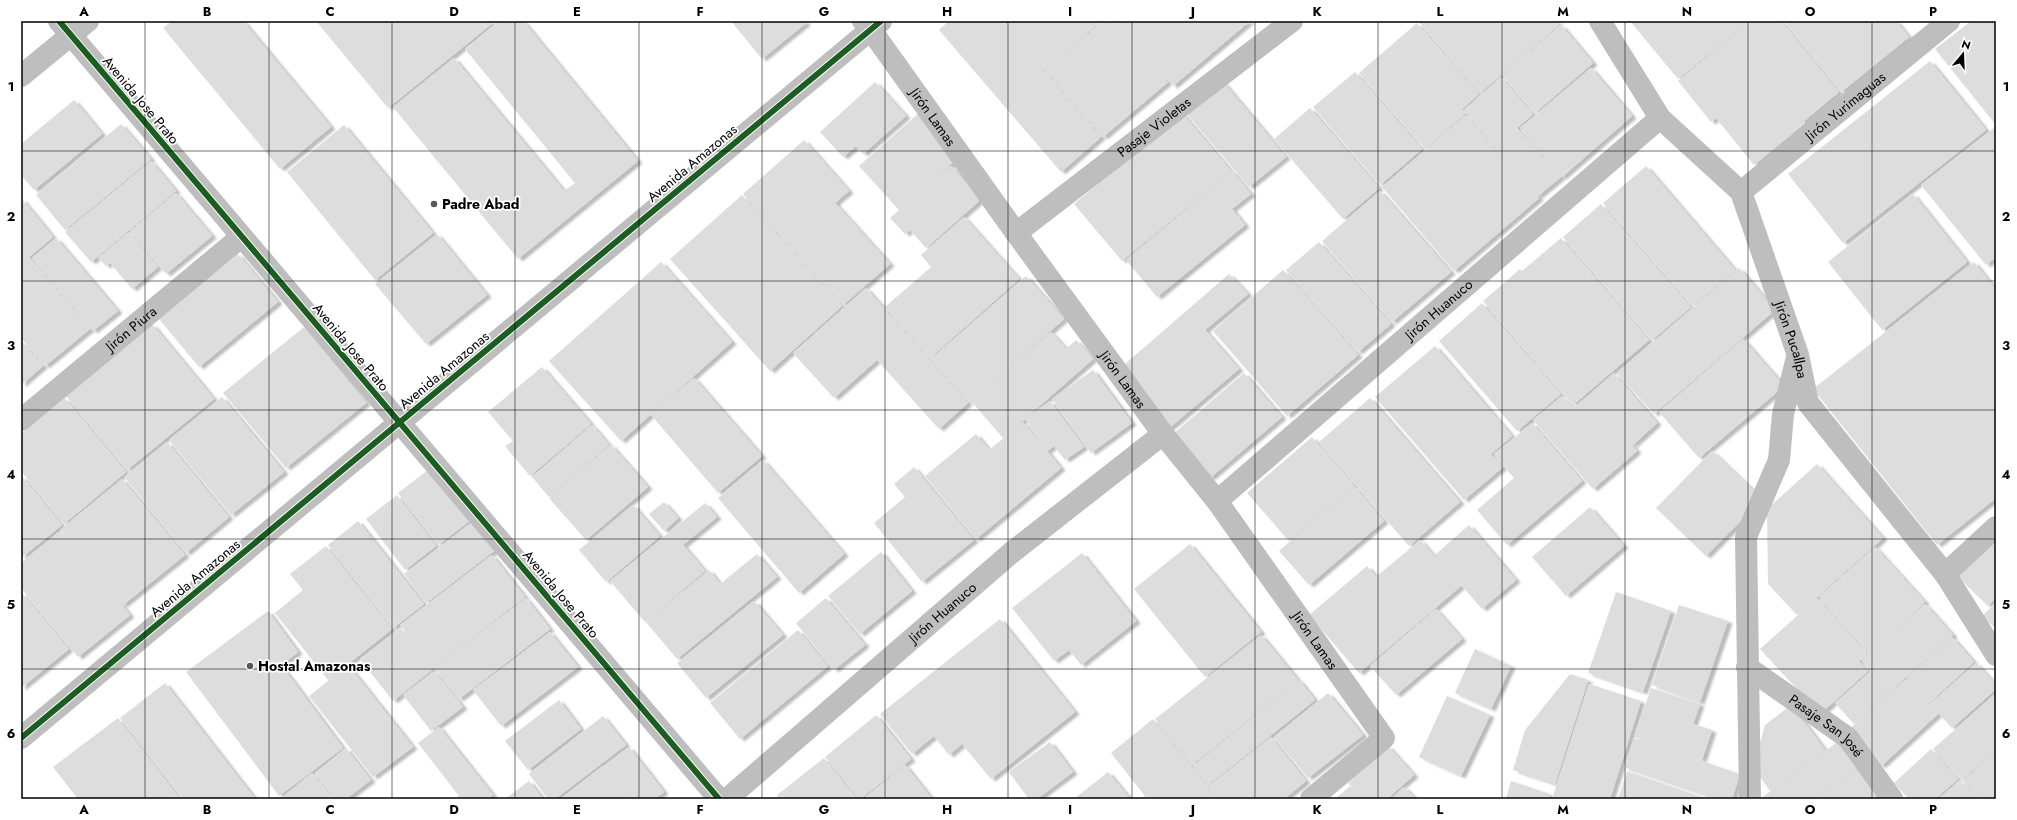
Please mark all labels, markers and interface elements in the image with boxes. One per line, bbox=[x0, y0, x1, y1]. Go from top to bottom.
text: A bbox=[78, 2, 89, 21]
text: B bbox=[203, 2, 212, 21]
text: C bbox=[325, 2, 335, 21]
text: D bbox=[449, 2, 459, 21]
text: E bbox=[573, 2, 581, 21]
text: F bbox=[696, 2, 704, 21]
text: G bbox=[819, 2, 830, 21]
text: H bbox=[942, 2, 952, 21]
text: I bbox=[1068, 2, 1072, 21]
text: J bbox=[1188, 2, 1195, 21]
text: K bbox=[1312, 2, 1322, 21]
text: L bbox=[1437, 2, 1444, 21]
text: M bbox=[1557, 2, 1569, 21]
text: N bbox=[1682, 2, 1692, 21]
text: O bbox=[1805, 2, 1816, 21]
text: P bbox=[1929, 2, 1937, 21]
north arrow bbox=[1943, 34, 1983, 74]
text: N bbox=[1960, 36, 1973, 54]
street label: Avenida Jose Prato bbox=[98, 52, 184, 149]
street label: Jirón Yurimaguas bbox=[1799, 67, 1890, 147]
text: 1 bbox=[8, 77, 14, 96]
text: 1 bbox=[2003, 77, 2009, 96]
street label: Jirón Lamas bbox=[904, 82, 961, 150]
street label: Pasaje Violetas bbox=[1113, 92, 1195, 162]
street label: Avenida Amazonas bbox=[643, 119, 742, 207]
place label: Padre Abad bbox=[442, 194, 519, 214]
marker: Padre Abad bbox=[429, 199, 439, 209]
text: 2 bbox=[7, 207, 15, 226]
text: 2 bbox=[2002, 207, 2010, 226]
street label: Jirón Huanuco bbox=[1399, 274, 1477, 346]
street label: Jirón Pucallpa bbox=[1769, 296, 1813, 380]
street label: Avenida Jose Prato bbox=[308, 299, 394, 396]
street label: Jirón Piura bbox=[100, 301, 161, 357]
street label: Avenida Amazonas bbox=[395, 326, 494, 414]
text: 3 bbox=[7, 336, 15, 355]
text: 3 bbox=[2002, 336, 2010, 355]
street label: Jirón Lamas bbox=[1094, 345, 1151, 413]
text: 4 bbox=[6, 465, 16, 484]
text: 4 bbox=[2001, 465, 2011, 484]
street label: Avenida Amazonas bbox=[146, 534, 245, 622]
street label: Avenida Jose Prato bbox=[518, 546, 604, 643]
street label: Jirón Huanuco bbox=[903, 577, 981, 649]
text: 5 bbox=[7, 595, 15, 614]
text: 5 bbox=[2002, 595, 2010, 614]
street label: Jirón Lamas bbox=[1286, 605, 1343, 674]
place label: Hostal Amazonas bbox=[258, 656, 371, 676]
marker: Hostal Amazonas bbox=[245, 661, 255, 671]
street label: Pasaje San José bbox=[1785, 690, 1868, 761]
text: 6 bbox=[7, 724, 16, 743]
text: 6 bbox=[2002, 724, 2011, 743]
text: A bbox=[78, 800, 89, 819]
text: B bbox=[203, 800, 212, 819]
text: C bbox=[325, 800, 335, 819]
text: D bbox=[449, 800, 459, 819]
text: E bbox=[573, 800, 581, 819]
text: F bbox=[696, 800, 704, 819]
text: G bbox=[819, 800, 830, 819]
text: H bbox=[942, 800, 952, 819]
text: I bbox=[1068, 800, 1072, 819]
text: J bbox=[1188, 800, 1195, 819]
text: K bbox=[1312, 800, 1322, 819]
text: L bbox=[1437, 800, 1444, 819]
text: M bbox=[1557, 800, 1569, 819]
text: N bbox=[1682, 800, 1692, 819]
text: O bbox=[1805, 800, 1816, 819]
text: P bbox=[1929, 800, 1937, 819]

